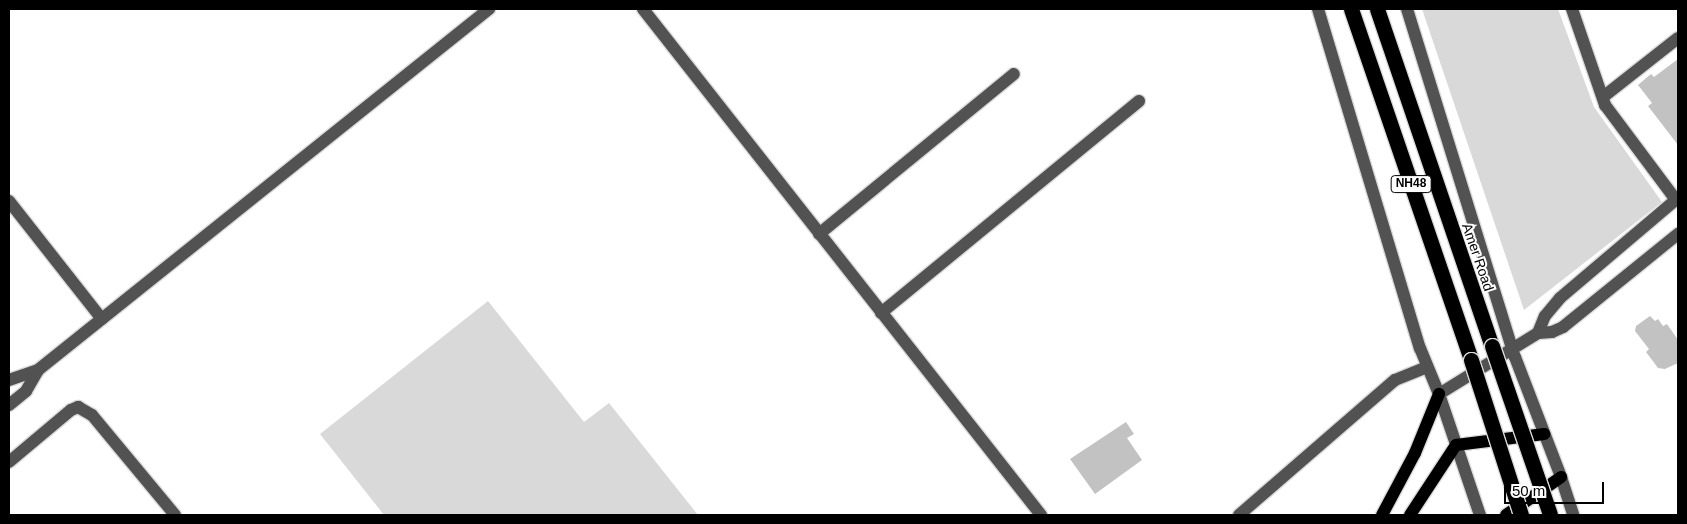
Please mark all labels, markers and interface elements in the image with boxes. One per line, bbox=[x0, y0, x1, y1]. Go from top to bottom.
road number: NH48 bbox=[1390, 174, 1432, 193]
street label: Amer Road bbox=[1459, 221, 1497, 293]
scale bar bbox=[1507, 472, 1607, 504]
text: 50 m bbox=[1512, 482, 1545, 499]

